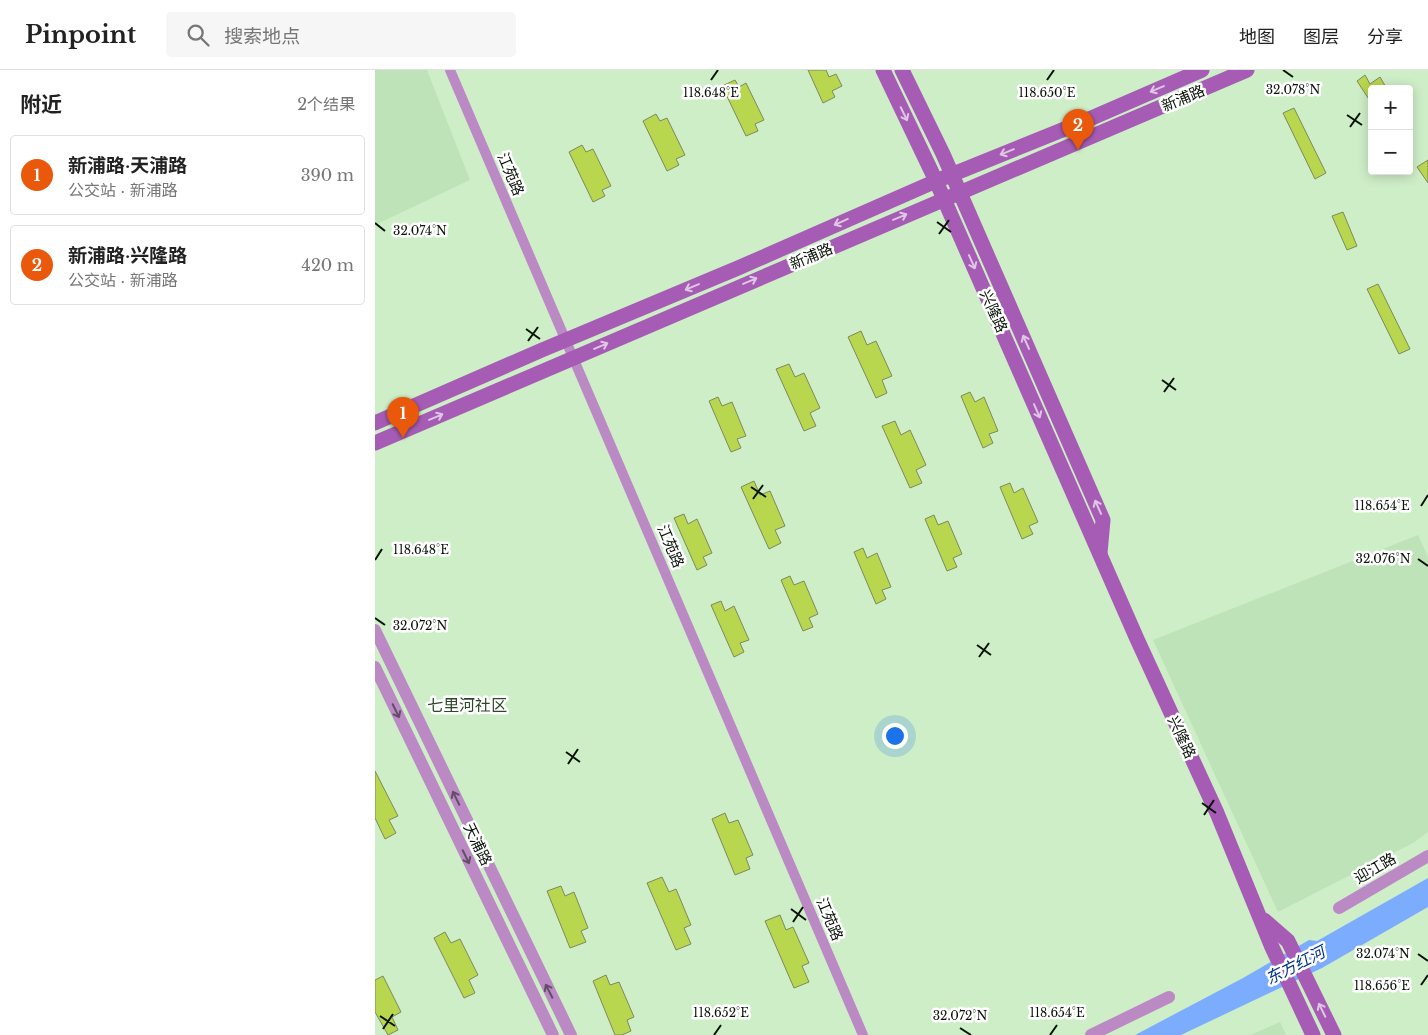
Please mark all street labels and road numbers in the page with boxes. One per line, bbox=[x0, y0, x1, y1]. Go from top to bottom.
street label: 新浦路 bbox=[1159, 80, 1207, 116]
street label: 江苑路 bbox=[493, 150, 529, 198]
street label: 新浦路 bbox=[787, 238, 835, 274]
street label: 兴隆路 bbox=[976, 287, 1012, 335]
street label: 江苑路 bbox=[653, 522, 689, 570]
street label: 兴隆路 bbox=[1164, 713, 1200, 761]
street label: 天浦路 bbox=[460, 820, 496, 868]
street label: 迎江路 bbox=[1351, 849, 1399, 887]
street label: 江苑路 bbox=[812, 895, 848, 943]

